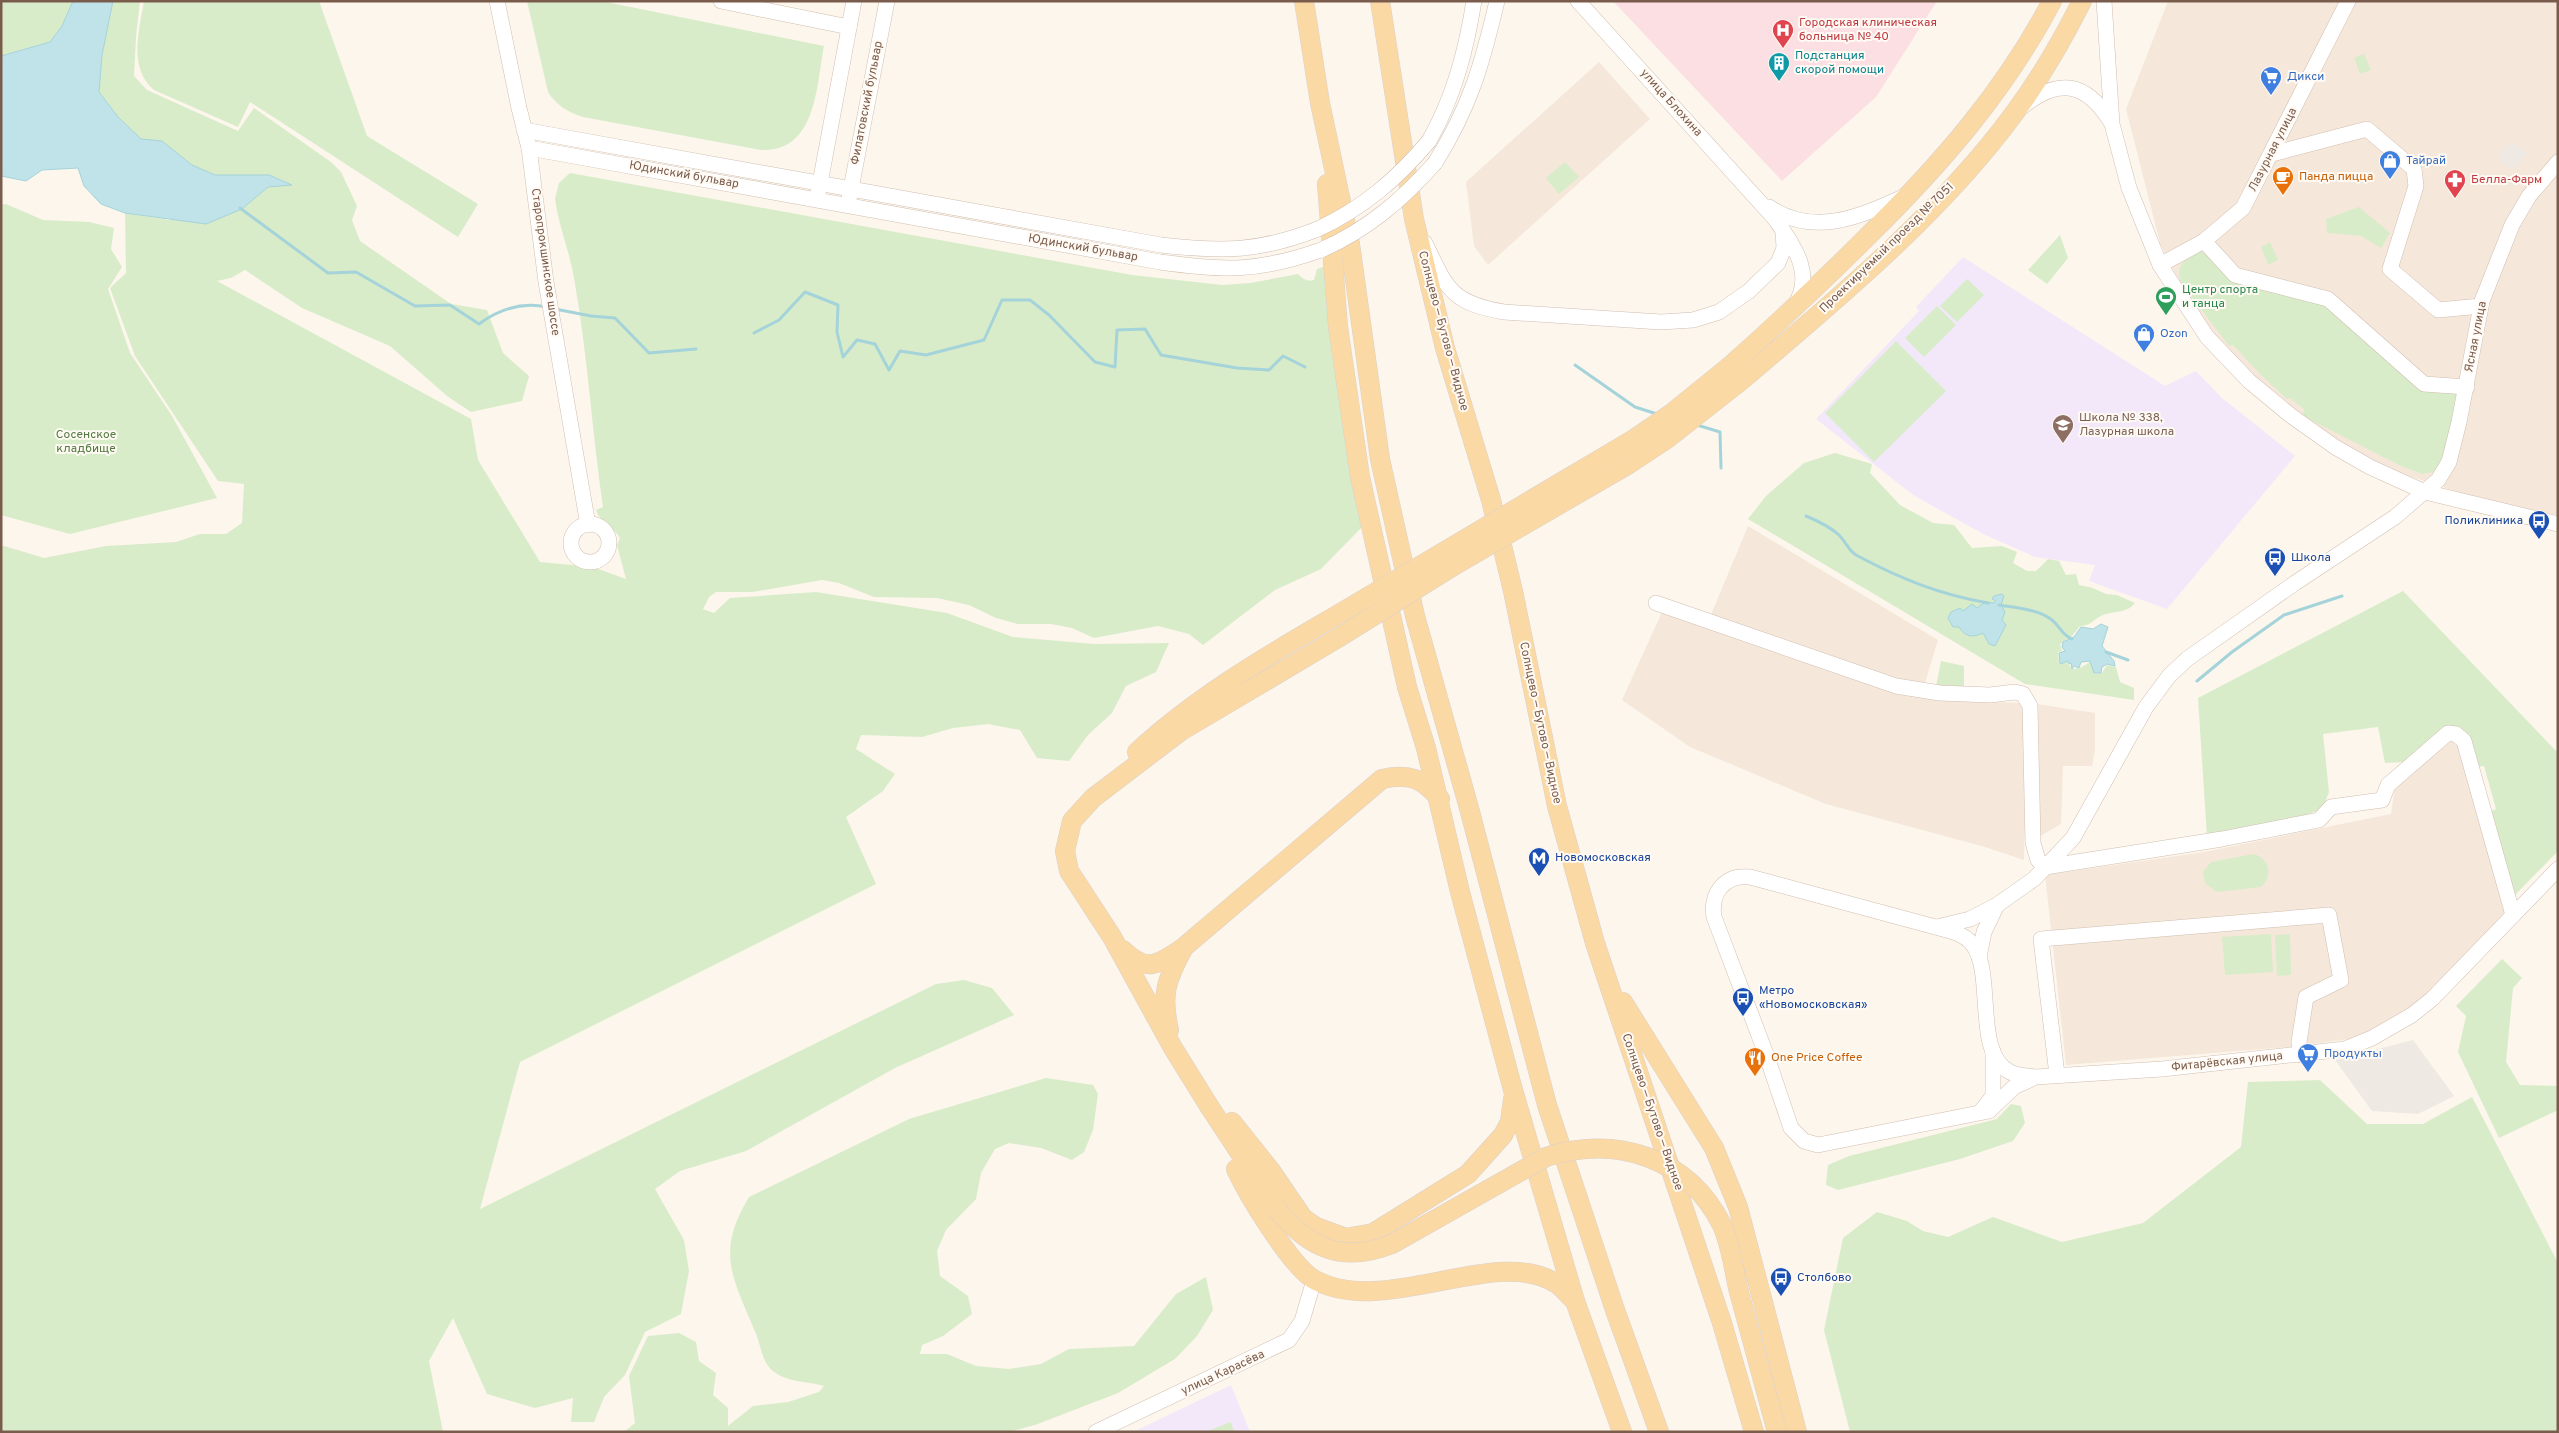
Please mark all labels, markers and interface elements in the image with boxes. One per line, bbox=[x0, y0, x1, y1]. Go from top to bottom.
place label: Городская клиническая больница № 40 bbox=[1799, 15, 1937, 45]
hospital icon: Городская клиническая больница № 40 bbox=[1771, 18, 1795, 49]
street label: Филатовский бульвар bbox=[847, 40, 887, 166]
place label: Подстанция скорой помощи bbox=[1795, 48, 1884, 78]
building icon: Подстанция скорой помощи bbox=[1767, 51, 1791, 82]
supermarket icon: Дикси bbox=[2259, 65, 2283, 96]
street label: улица Блохина bbox=[1636, 66, 1706, 140]
place label: Дикси bbox=[2287, 69, 2324, 85]
street label: Лазурная улица bbox=[2245, 105, 2301, 195]
shop icon: Тайрай bbox=[2378, 149, 2402, 180]
place label: Тайрай bbox=[2406, 153, 2446, 169]
street label: Юдинский бульвар bbox=[628, 157, 740, 193]
cafe icon: Панда пицца bbox=[2271, 165, 2295, 196]
pharmacy icon: Белла-Фарм bbox=[2443, 168, 2467, 199]
place label: Панда пицца bbox=[2299, 169, 2373, 185]
place label: Белла-Фарм bbox=[2471, 172, 2542, 188]
street label: Проектируемый проезд № 7051 bbox=[1816, 179, 1958, 317]
street label: Старопрокшинское шоссе bbox=[527, 187, 563, 337]
street label: Юдинский бульвар bbox=[1027, 230, 1139, 266]
street label: Солнцево — Бутово — Видное bbox=[1414, 249, 1472, 413]
place label: Центр спорта и танца bbox=[2182, 282, 2258, 312]
sports icon: Центр спорта и танца bbox=[2154, 285, 2178, 316]
street label: Ясная улица bbox=[2461, 300, 2491, 374]
shop icon: Ozon bbox=[2132, 322, 2156, 353]
place label: Ozon bbox=[2160, 326, 2188, 342]
place label: Школа № 338, Лазурная школа bbox=[2079, 410, 2174, 440]
school or university icon: Школа № 338, Лазурная школа bbox=[2051, 413, 2075, 444]
park label: Сосенское кладбище bbox=[56, 427, 116, 457]
bus stop icon: Поликлиника bbox=[2527, 509, 2551, 540]
place label: Поликлиника bbox=[2445, 513, 2523, 529]
bus stop icon: Школа bbox=[2263, 546, 2287, 577]
place label: Школа bbox=[2291, 550, 2331, 566]
street label: Солнцево — Бутово — Видное bbox=[1515, 641, 1565, 805]
metro station icon: Новомосковская bbox=[1527, 846, 1551, 877]
place label: Новомосковская bbox=[1555, 850, 1651, 866]
place label: Метро «Новомосковская» bbox=[1759, 983, 1867, 1013]
bus stop icon: Метро «Новомосковская» bbox=[1731, 986, 1755, 1017]
street label: Солнцево — Бутово — Видное bbox=[1618, 1031, 1686, 1193]
supermarket icon: Продукты bbox=[2296, 1042, 2320, 1073]
restaurant icon: One Price Coffee bbox=[1743, 1046, 1767, 1077]
place label: Продукты bbox=[2324, 1046, 2382, 1062]
street label: Фитарёвская улица bbox=[2171, 1048, 2283, 1076]
place label: One Price Coffee bbox=[1771, 1050, 1862, 1066]
bus stop icon: Столбово bbox=[1769, 1266, 1793, 1297]
place label: Столбово bbox=[1797, 1270, 1852, 1286]
street label: улица Карасёва bbox=[1179, 1347, 1267, 1399]

